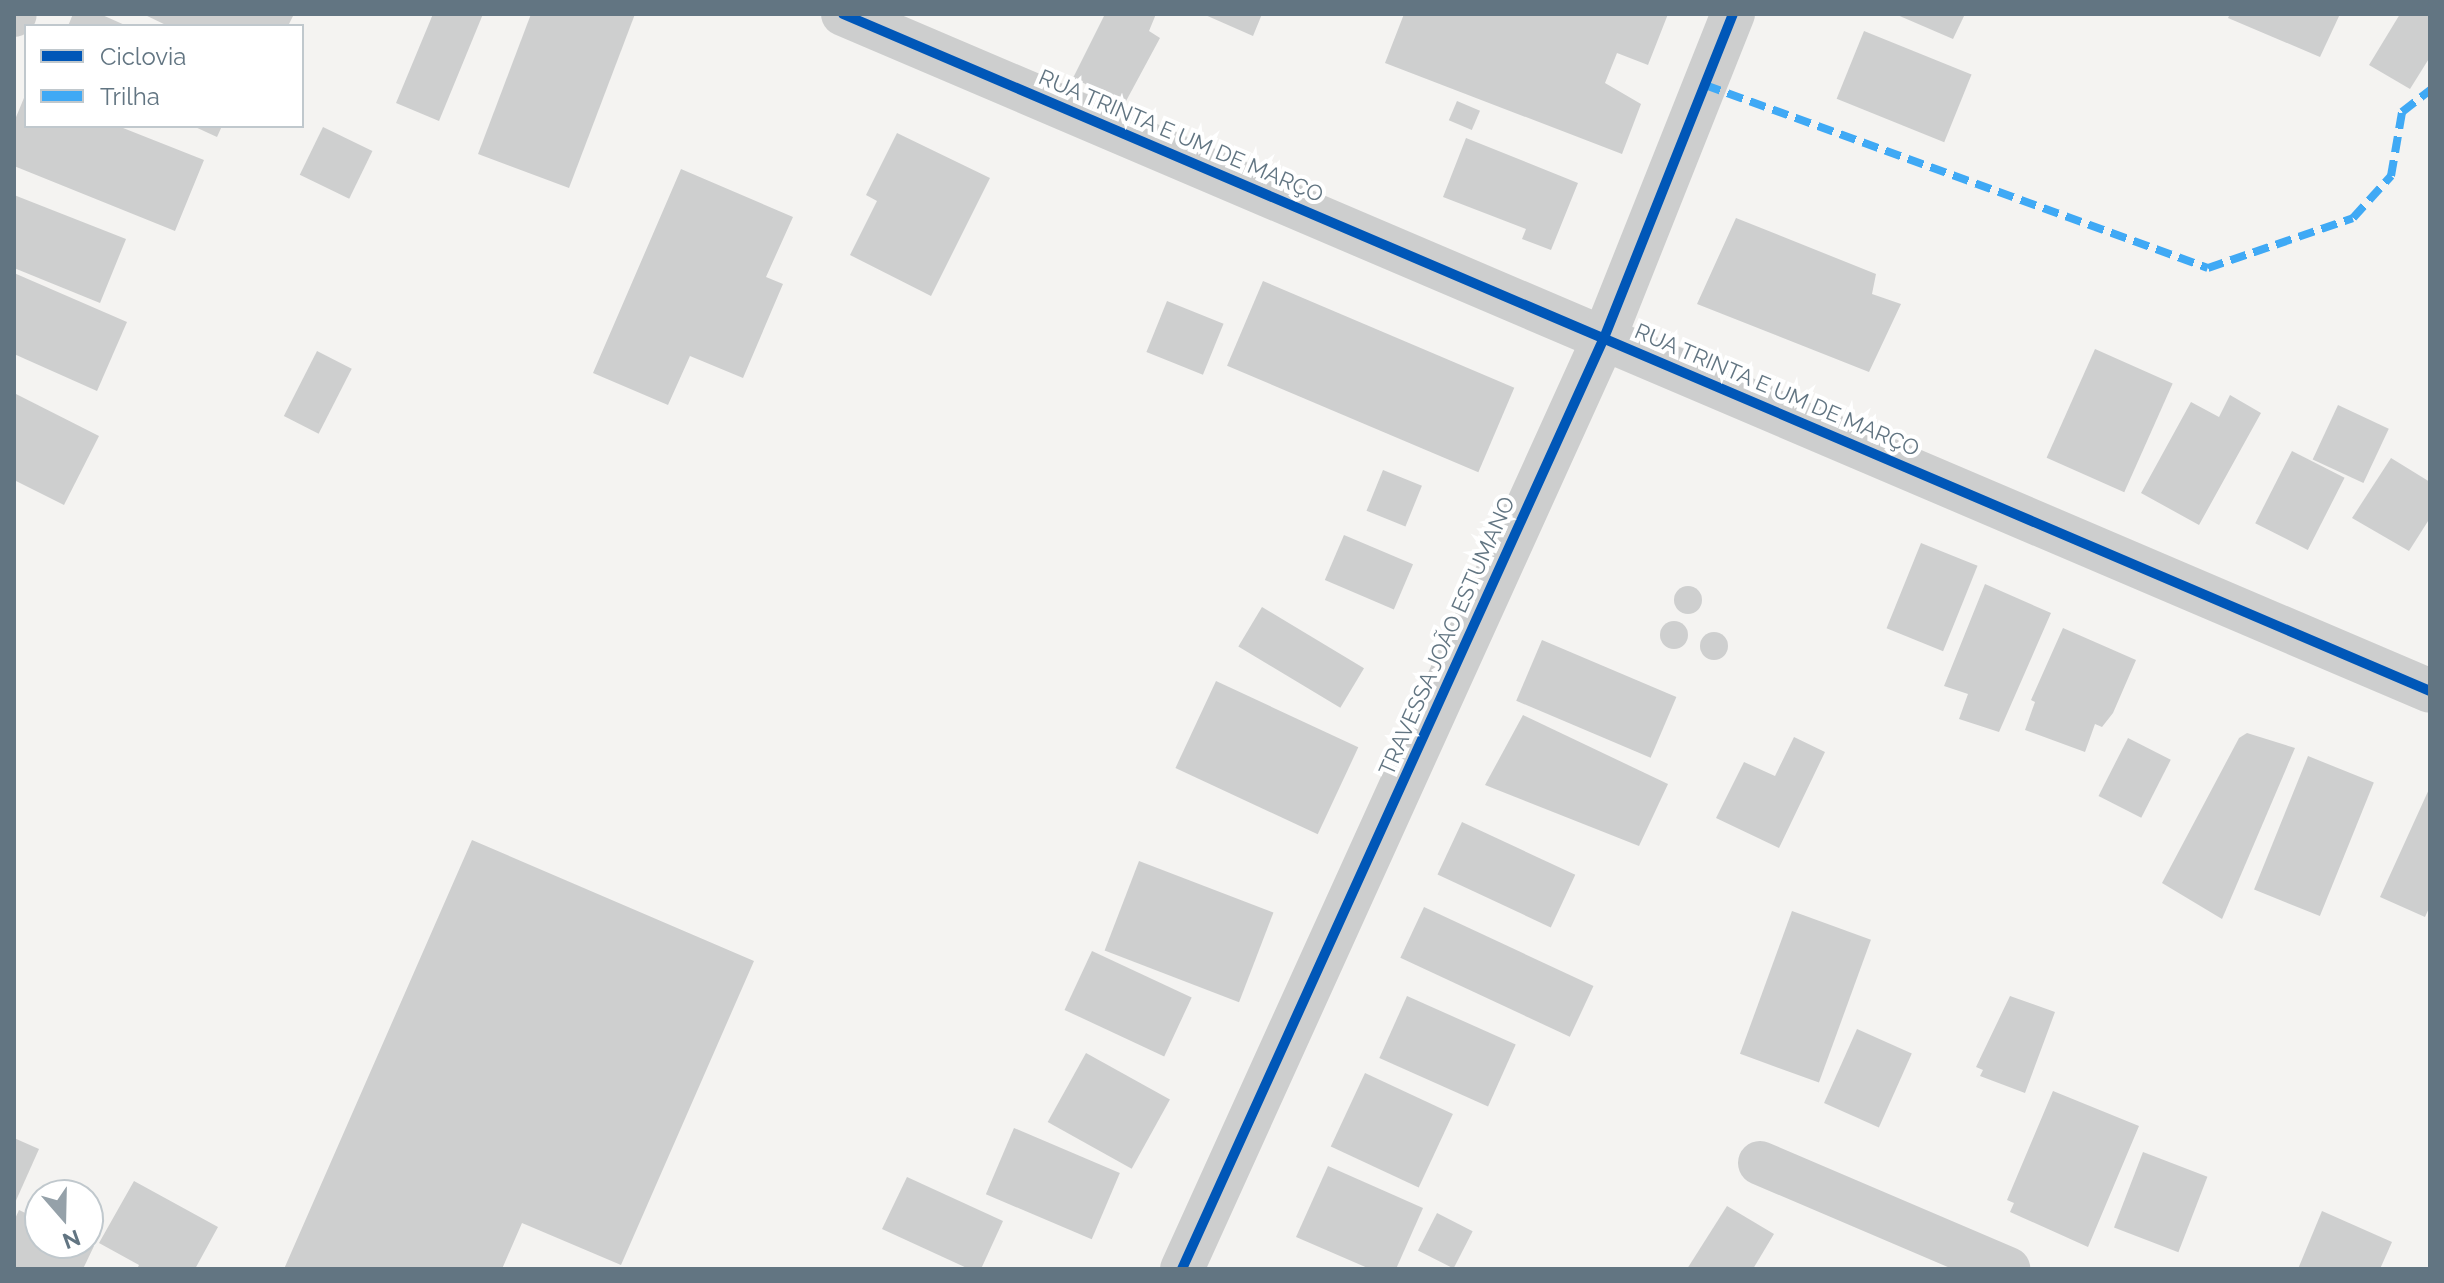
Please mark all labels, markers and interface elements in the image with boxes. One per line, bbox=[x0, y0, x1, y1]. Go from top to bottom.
legend bbox=[24, 24, 304, 128]
text: Ciclovia bbox=[100, 42, 186, 71]
street label: RUA TRINTA E UM DE MARÇO bbox=[1034, 64, 1328, 208]
text: Trilha bbox=[100, 82, 160, 111]
street label: RUA TRINTA E UM DE MARÇO bbox=[1630, 318, 1924, 462]
street label: TRAVESSA JOÃO ESTUMANO bbox=[1373, 492, 1521, 780]
north arrow bbox=[24, 1179, 104, 1259]
text: N bbox=[59, 1225, 84, 1255]

